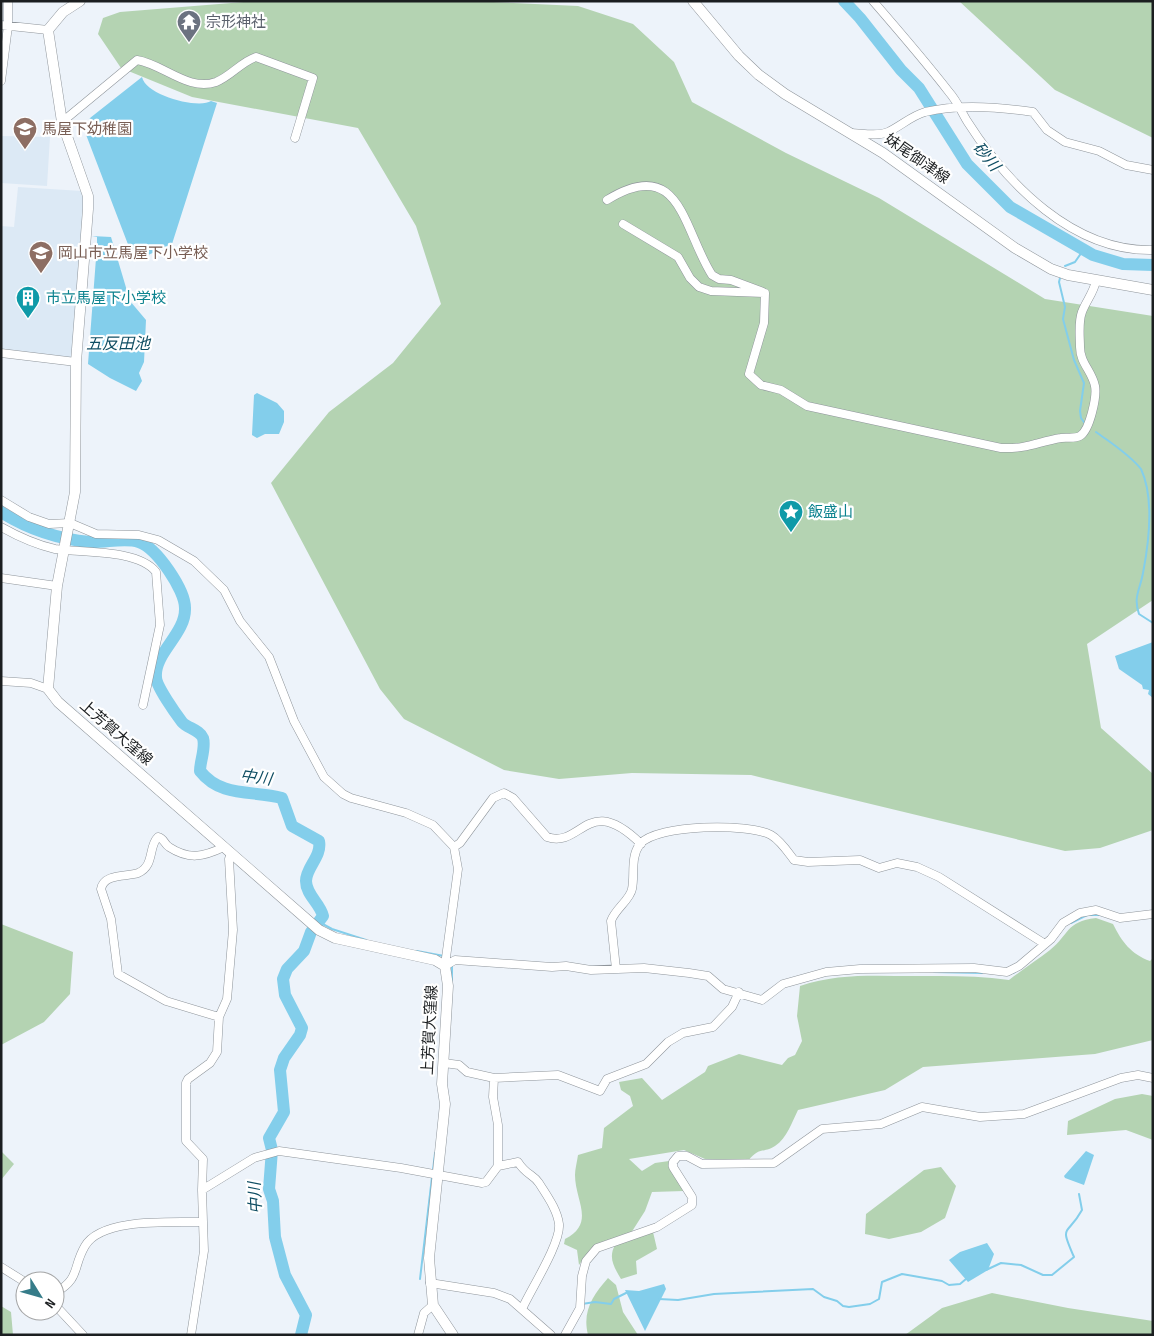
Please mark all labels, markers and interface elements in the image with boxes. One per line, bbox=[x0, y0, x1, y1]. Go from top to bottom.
temple icon: 宗形神社 bbox=[176, 9, 202, 43]
place label: 宗形神社 bbox=[206, 13, 266, 32]
school or university icon: 馬屋下幼稚園 bbox=[12, 116, 38, 150]
place label: 馬屋下幼稚園 bbox=[42, 120, 132, 139]
street label: 妹尾御津線 bbox=[881, 130, 953, 188]
water label: 砂川 bbox=[968, 139, 1005, 177]
school or university icon: 岡山市立馬屋下小学校 bbox=[28, 240, 54, 274]
place label: 岡山市立馬屋下小学校 bbox=[58, 244, 208, 263]
building icon: 市立馬屋下小学校 bbox=[15, 285, 41, 319]
place label: 市立馬屋下小学校 bbox=[46, 289, 166, 308]
water label: 五反田池 bbox=[86, 335, 152, 354]
place icon: 飯盛山 bbox=[778, 499, 804, 533]
place label: 飯盛山 bbox=[808, 503, 853, 522]
street label: 上芳賀大窪線 bbox=[76, 696, 156, 770]
water label: 中川 bbox=[239, 766, 275, 790]
street label: 上芳賀大窪線 bbox=[418, 985, 442, 1075]
water label: 中川 bbox=[246, 1180, 266, 1214]
north arrow bbox=[15, 1271, 65, 1321]
text: N bbox=[41, 1295, 59, 1312]

